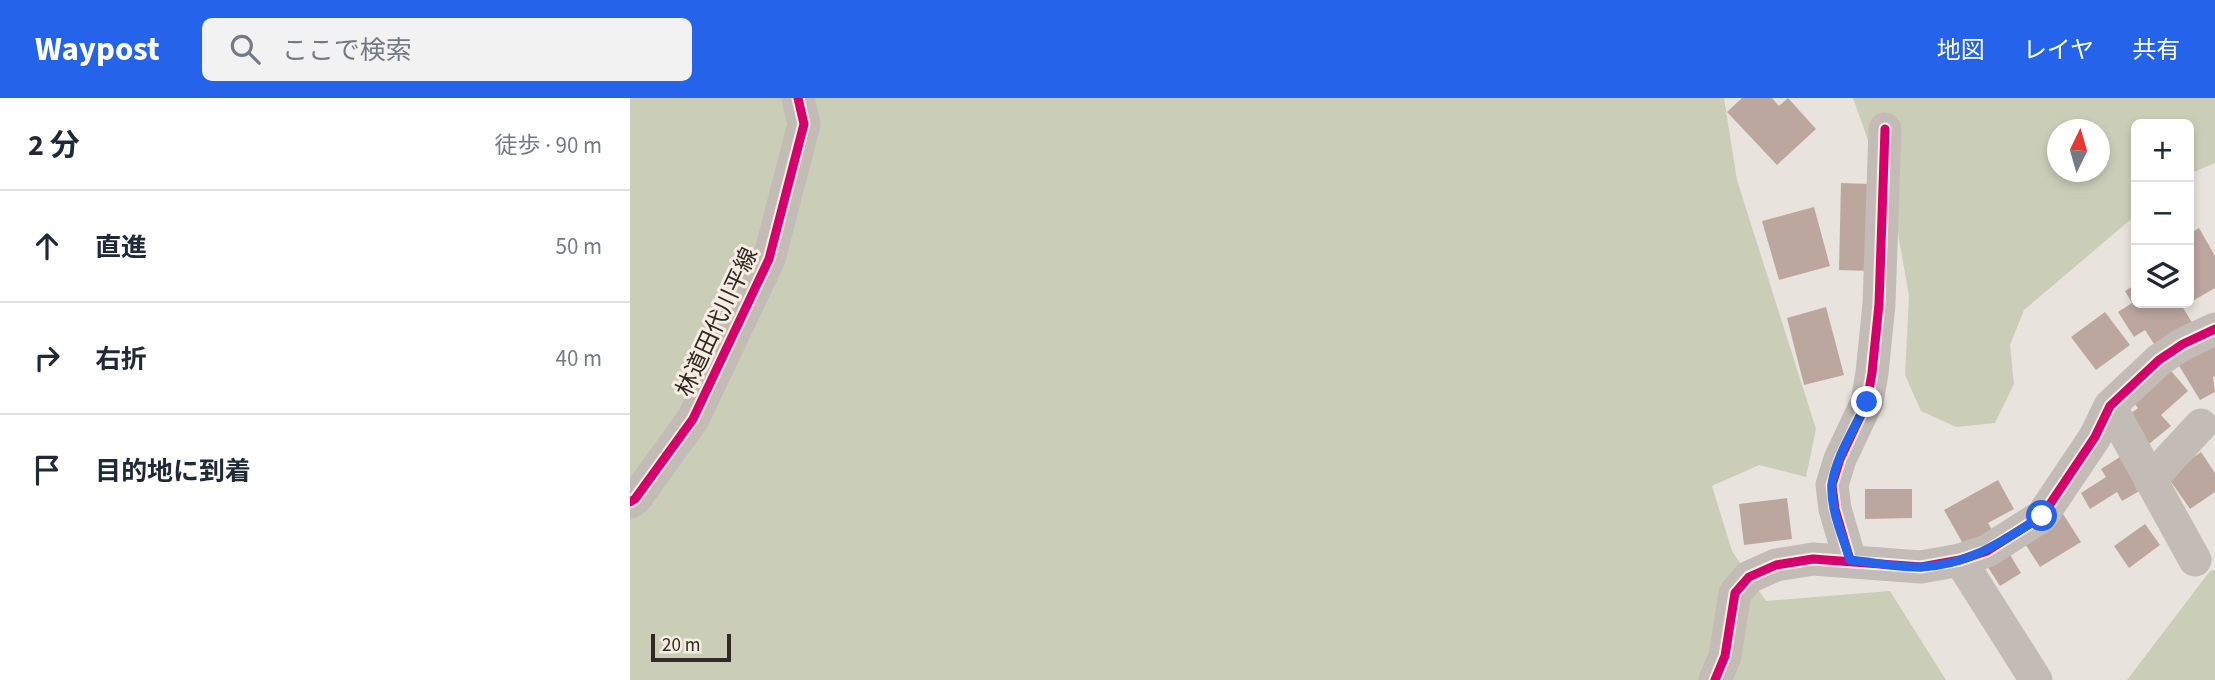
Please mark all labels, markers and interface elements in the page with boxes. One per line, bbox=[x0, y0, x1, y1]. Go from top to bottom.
search box bbox=[202, 18, 692, 81]
text: Waypost bbox=[35, 26, 160, 73]
icon: search bbox=[226, 30, 264, 68]
text: ここで検索 bbox=[282, 32, 412, 69]
text: 地図 bbox=[1937, 33, 1985, 68]
text: レイヤ bbox=[2023, 33, 2094, 68]
text: 共有 bbox=[2132, 33, 2180, 68]
north arrow bbox=[2047, 119, 2110, 182]
map controls bbox=[2131, 119, 2194, 308]
button: + bbox=[2131, 119, 2194, 182]
text: 2 分 bbox=[28, 124, 80, 167]
text: 徒歩 · 90 m bbox=[495, 129, 602, 162]
button: − bbox=[2131, 182, 2194, 245]
icon: ahead bbox=[28, 227, 66, 265]
text: 直進 bbox=[95, 229, 147, 266]
text: 50 m bbox=[555, 230, 602, 263]
street label: 林道田代川平線 bbox=[668, 242, 766, 402]
button: layers bbox=[2131, 245, 2194, 308]
icon: right bbox=[28, 339, 66, 377]
text: 右折 bbox=[95, 341, 147, 378]
text: 40 m bbox=[555, 342, 602, 375]
route end bbox=[1851, 386, 1882, 417]
icon: arrive bbox=[28, 451, 66, 489]
text: 目的地に到着 bbox=[95, 453, 251, 490]
route start bbox=[2026, 500, 2057, 531]
scale bar bbox=[651, 631, 732, 663]
text: 20 m bbox=[662, 632, 700, 659]

